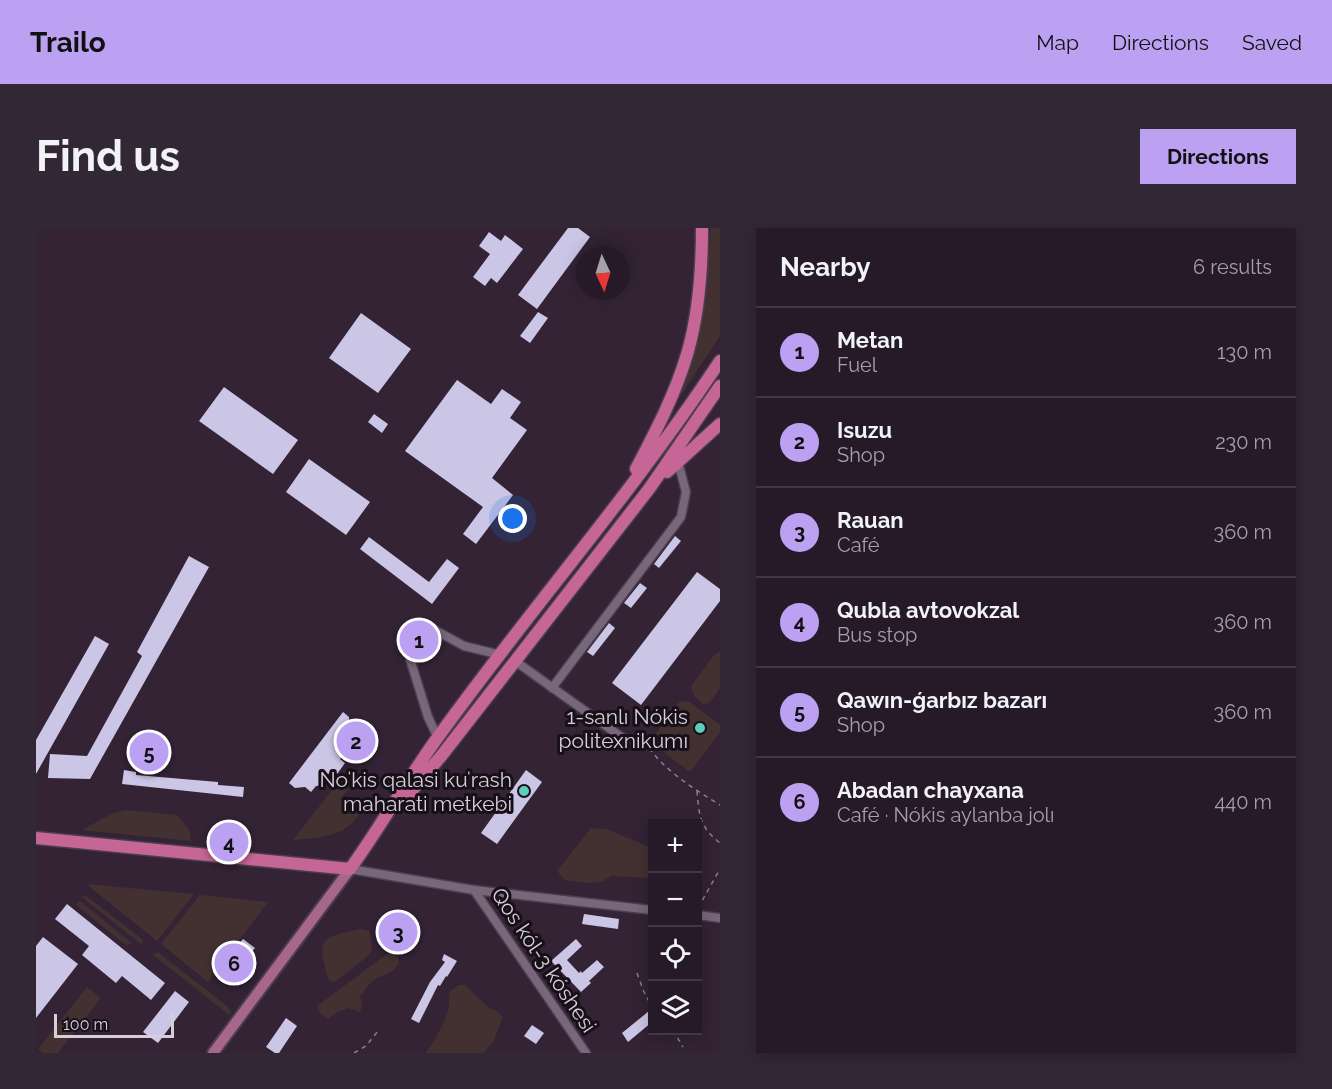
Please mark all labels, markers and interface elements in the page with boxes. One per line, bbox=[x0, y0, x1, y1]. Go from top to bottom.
text: Trailo bbox=[30, 26, 106, 59]
text: Map bbox=[1036, 30, 1079, 55]
text: Directions bbox=[1112, 30, 1209, 55]
text: Saved bbox=[1242, 30, 1302, 55]
button: Directions bbox=[1140, 129, 1296, 184]
text: Find us bbox=[36, 132, 180, 181]
north arrow bbox=[576, 246, 630, 300]
text: Nearby bbox=[780, 252, 870, 282]
text: 6 results bbox=[1193, 255, 1272, 279]
text: Metan bbox=[837, 327, 903, 353]
text: 1 bbox=[795, 340, 804, 364]
text: 130 m bbox=[1217, 340, 1272, 364]
text: Fuel bbox=[837, 353, 877, 377]
text: Isuzu bbox=[837, 417, 892, 443]
text: 2 bbox=[794, 430, 805, 454]
text: 230 m bbox=[1215, 430, 1272, 454]
text: Shop bbox=[837, 443, 885, 467]
your location bbox=[498, 504, 527, 533]
text: Rauan bbox=[837, 507, 904, 533]
text: 3 bbox=[794, 520, 805, 544]
text: 360 m bbox=[1214, 520, 1272, 544]
text: Café bbox=[837, 533, 880, 557]
text: Qubla avtovokzal bbox=[837, 597, 1019, 623]
text: 4 bbox=[794, 610, 805, 634]
text: 360 m bbox=[1214, 610, 1272, 634]
pin: 1 bbox=[400, 618, 439, 662]
text: Bus stop bbox=[837, 623, 917, 647]
text: Qawın-ǵarbız bazarı bbox=[837, 687, 1047, 713]
text: 5 bbox=[794, 700, 805, 724]
text: 360 m bbox=[1214, 700, 1272, 724]
place label: 1-sanlı Nókis politexnikumı bbox=[559, 704, 688, 753]
text: Shop bbox=[837, 713, 885, 737]
pin: 2 bbox=[336, 718, 376, 764]
marker: 1-sanlı Nókis politexnikumı bbox=[693, 721, 707, 735]
pin: 5 bbox=[130, 730, 168, 774]
place label: Noʻkis qalasi kuʻrash maharati metkebi bbox=[319, 767, 512, 816]
text: Abadan chayxana bbox=[837, 777, 1024, 803]
marker: Noʻkis qalasi kuʻrash maharati metkebi bbox=[517, 784, 531, 798]
text: 6 bbox=[793, 790, 806, 814]
text: 440 m bbox=[1214, 790, 1272, 814]
text: Café · Nókis aylanba jolı bbox=[837, 803, 1054, 827]
map controls bbox=[648, 819, 702, 1035]
button: + bbox=[648, 819, 702, 873]
pin: 4 bbox=[210, 820, 248, 864]
button: − bbox=[648, 873, 702, 927]
street label: Qos kól-3 kóshesi bbox=[486, 883, 602, 1037]
pin: 3 bbox=[378, 910, 418, 954]
button: locate bbox=[648, 927, 702, 981]
pin: 6 bbox=[214, 940, 254, 986]
button: layers bbox=[648, 981, 702, 1035]
scale bar bbox=[54, 1011, 174, 1038]
text: 100 m bbox=[63, 1015, 108, 1034]

